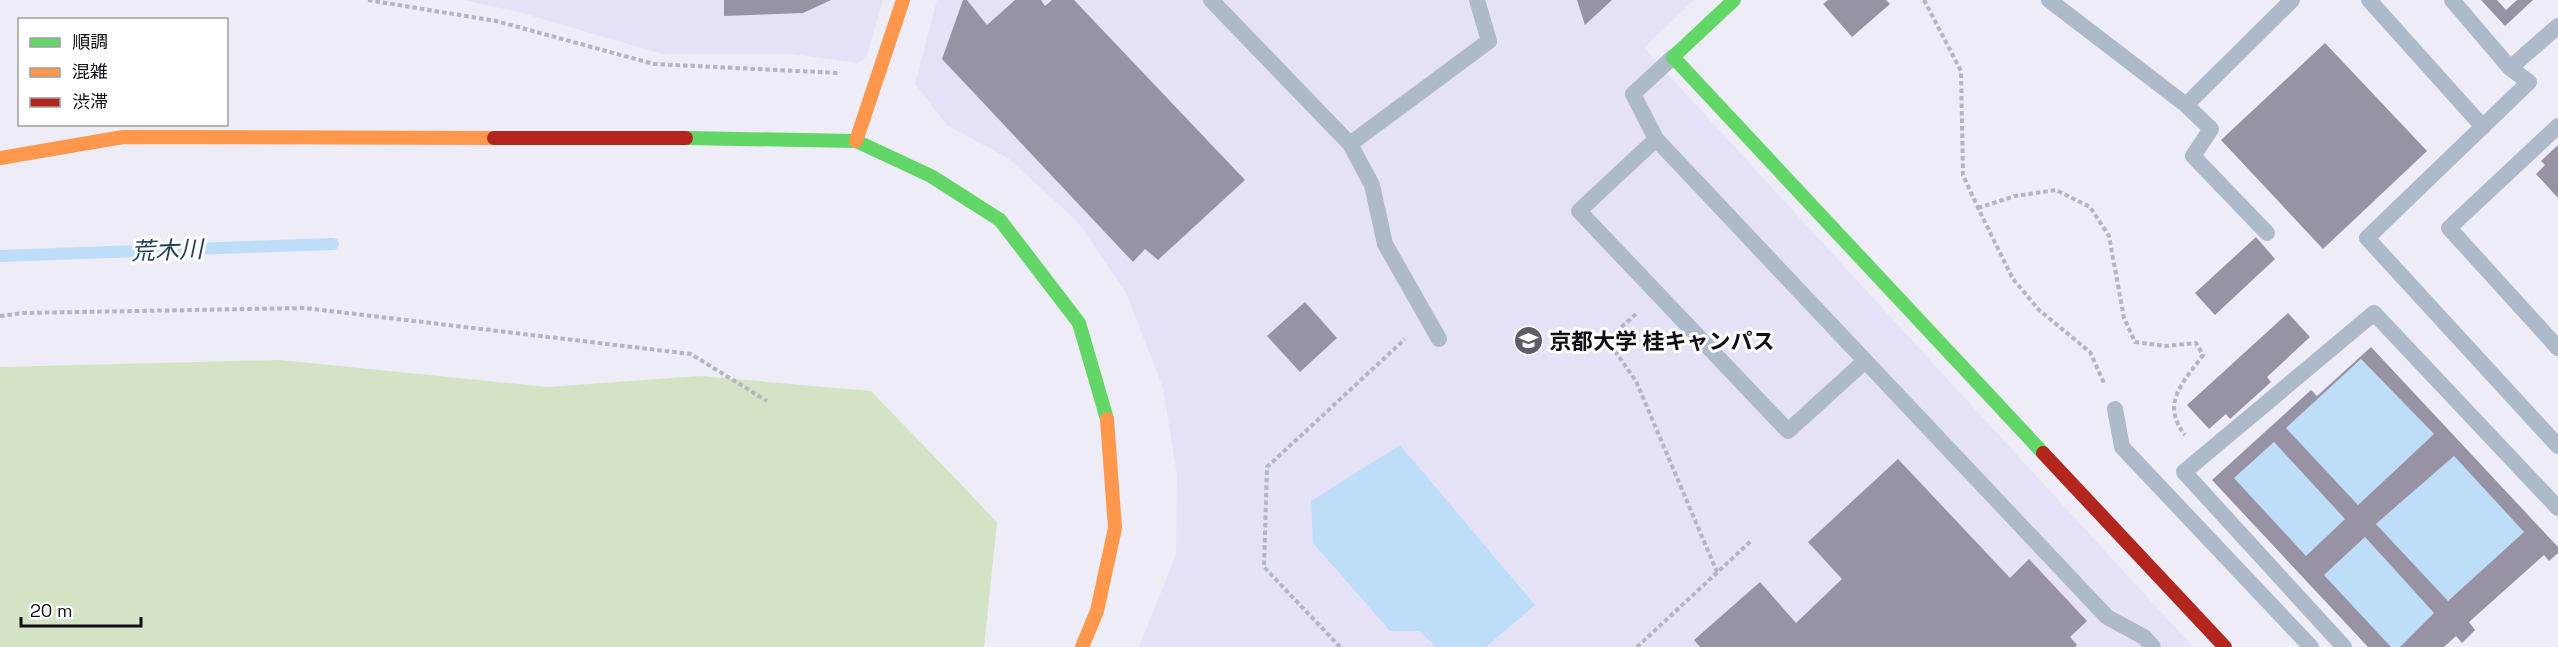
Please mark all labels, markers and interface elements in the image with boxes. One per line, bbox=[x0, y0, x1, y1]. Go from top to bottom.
legend bbox=[18, 18, 228, 126]
text: 順調 bbox=[72, 30, 108, 53]
text: 混雑 bbox=[72, 60, 108, 83]
text: 渋滞 bbox=[72, 90, 108, 113]
water label: 荒木川 bbox=[130, 233, 207, 267]
school or university icon: 京都大学 桂キャンパス bbox=[1512, 325, 1544, 357]
place label: 京都大学 桂キャンパス bbox=[1549, 327, 1775, 355]
scale bar bbox=[21, 590, 141, 628]
text: 20 m bbox=[30, 599, 73, 622]

